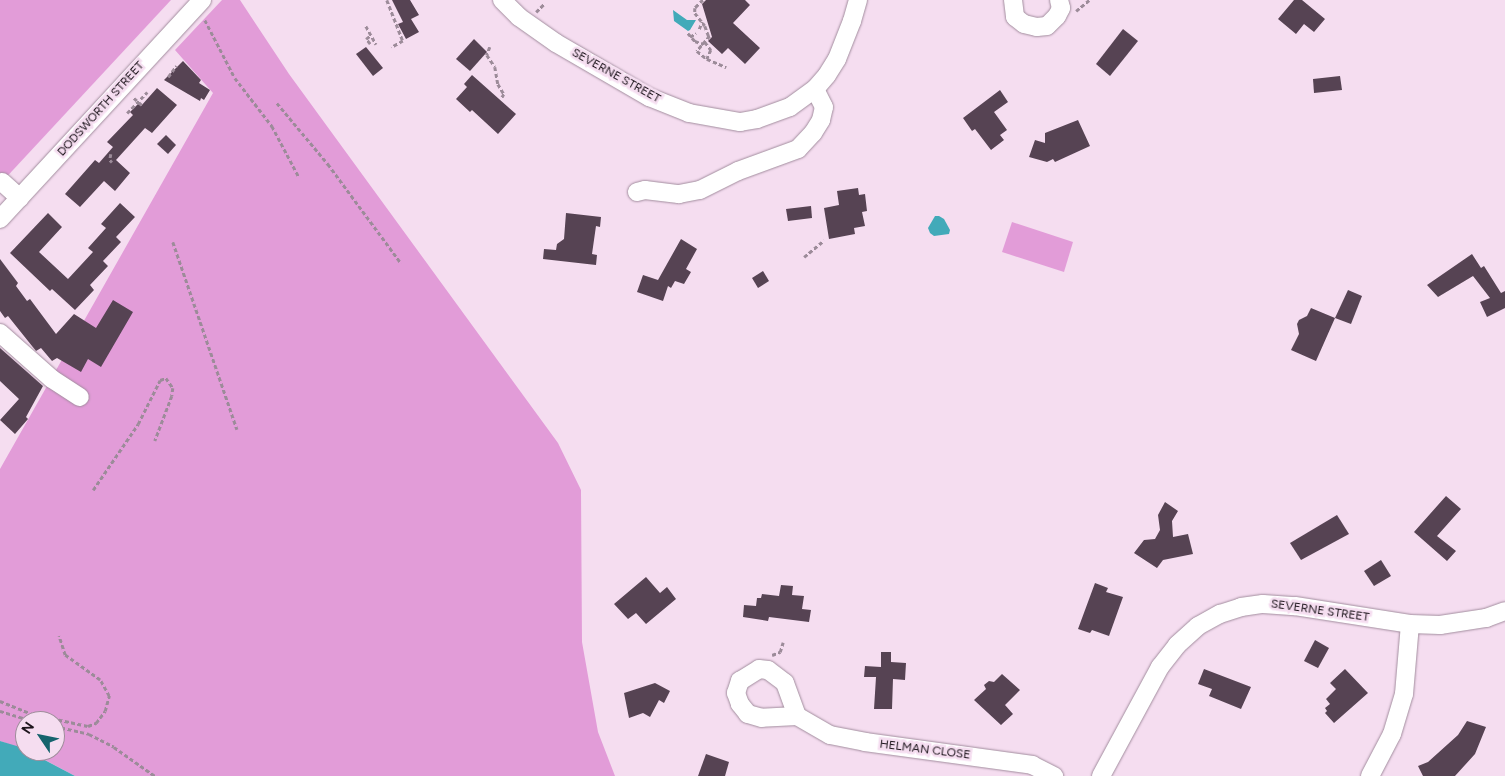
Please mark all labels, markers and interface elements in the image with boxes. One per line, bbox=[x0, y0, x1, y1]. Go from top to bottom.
street label: SEVERNE STREET bbox=[569, 46, 663, 106]
street label: DODSWORTH STREET bbox=[55, 59, 147, 159]
street label: SEVERNE STREET bbox=[1270, 597, 1370, 625]
north arrow bbox=[15, 711, 65, 761]
text: N bbox=[18, 719, 38, 737]
street label: HELMAN CLOSE bbox=[879, 737, 971, 763]

